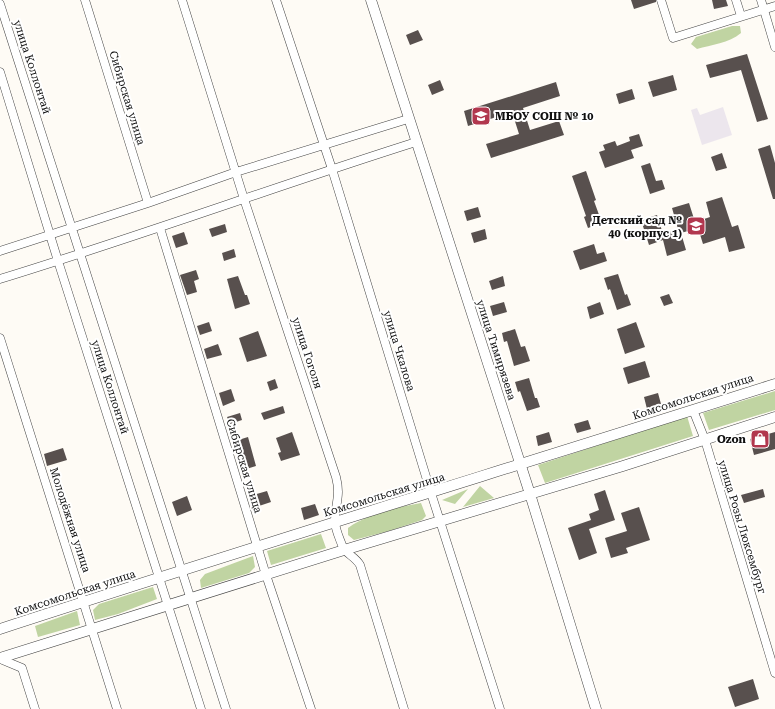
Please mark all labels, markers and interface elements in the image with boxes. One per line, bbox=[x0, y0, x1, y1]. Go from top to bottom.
street label: улица Коллонтай bbox=[11, 18, 53, 116]
street label: Сибирская улица bbox=[106, 49, 148, 147]
school or university icon: МБОУ СОШ № 10 bbox=[470, 105, 492, 127]
place label: МБОУ СОШ № 10 bbox=[495, 110, 593, 123]
place label: Детский сад № 40 (корпус 1) bbox=[592, 214, 682, 240]
school or university icon: Детский сад № 40 (корпус 1) bbox=[685, 215, 707, 237]
street label: улица Тимирязева bbox=[474, 298, 518, 402]
street label: улица Чкалова bbox=[381, 309, 417, 393]
street label: улица Гоголя bbox=[289, 316, 325, 390]
street label: улица Коллонтай bbox=[89, 338, 131, 436]
street label: Комсомольская улица bbox=[631, 371, 755, 423]
street label: Сибирская улица bbox=[223, 417, 265, 515]
shop icon: Ozon bbox=[749, 428, 771, 450]
place label: Ozon bbox=[717, 433, 747, 446]
street label: улица Розы Люксембург bbox=[715, 458, 769, 596]
street label: Молодёжная улица bbox=[47, 466, 93, 574]
street label: Комсомольская улица bbox=[322, 470, 446, 520]
street label: Комсомольская улица bbox=[13, 567, 137, 619]

